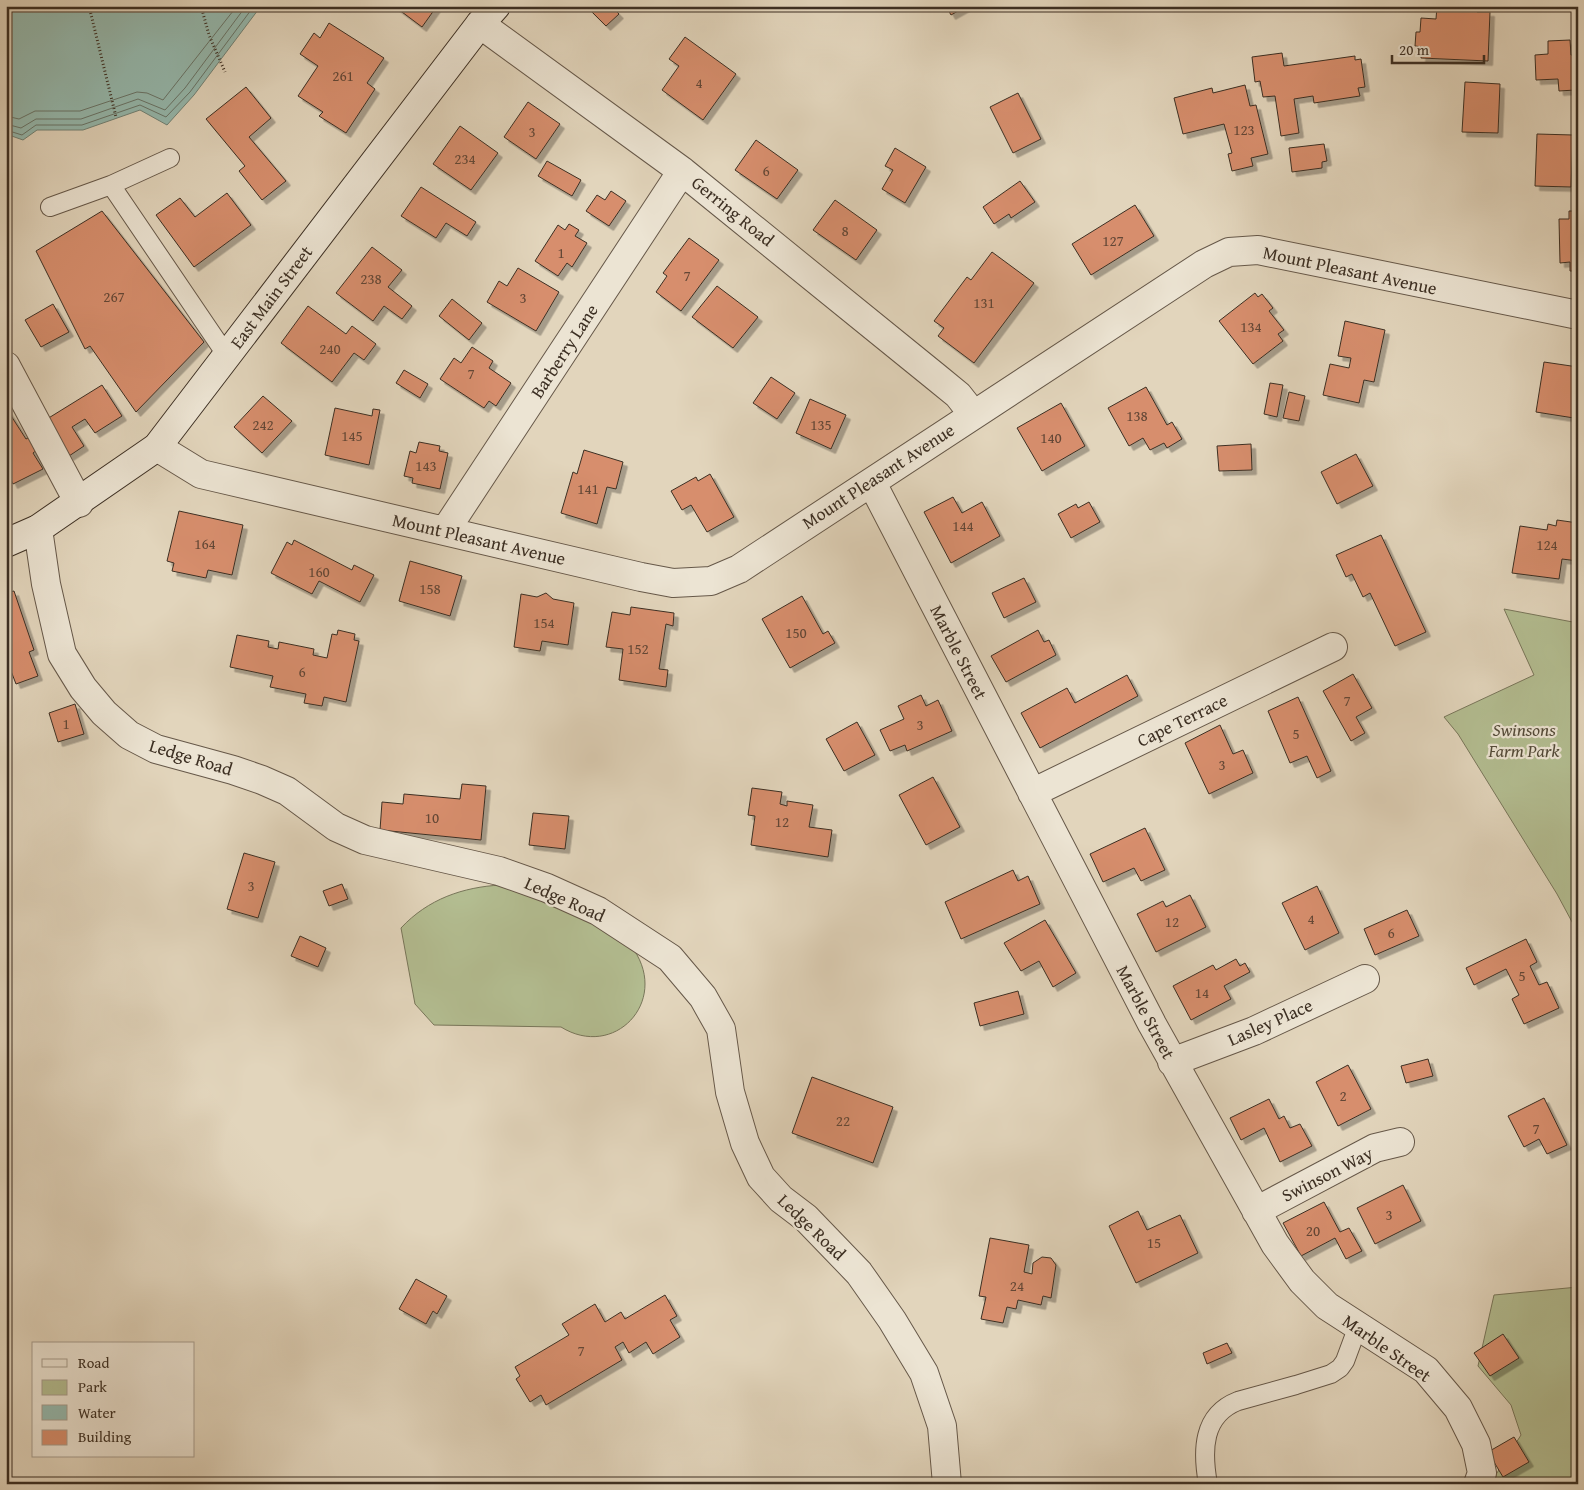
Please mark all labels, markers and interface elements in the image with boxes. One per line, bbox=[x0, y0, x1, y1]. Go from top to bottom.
scale bar bbox=[1392, 32, 1484, 64]
text: 20 m bbox=[1399, 39, 1430, 60]
house number: 261 bbox=[332, 65, 354, 86]
house number: 4 bbox=[695, 72, 703, 93]
house number: 123 bbox=[1233, 119, 1255, 140]
house number: 3 bbox=[528, 121, 536, 142]
house number: 234 bbox=[454, 148, 476, 169]
house number: 6 bbox=[762, 160, 770, 181]
street label: Gerring Road bbox=[686, 169, 781, 253]
house number: 8 bbox=[841, 220, 849, 241]
house number: 127 bbox=[1102, 230, 1124, 251]
street label: Mount Pleasant Avenue bbox=[1261, 238, 1439, 302]
street label: East Main Street bbox=[223, 239, 319, 354]
house number: 1 bbox=[557, 242, 565, 263]
house number: 7 bbox=[683, 265, 691, 286]
house number: 238 bbox=[360, 268, 382, 289]
house number: 267 bbox=[103, 286, 125, 307]
house number: 3 bbox=[519, 287, 527, 308]
house number: 131 bbox=[973, 292, 995, 313]
street label: Barberry Lane bbox=[523, 299, 605, 403]
house number: 134 bbox=[1240, 316, 1262, 337]
house number: 240 bbox=[319, 338, 341, 359]
house number: 7 bbox=[467, 363, 475, 384]
house number: 138 bbox=[1126, 405, 1148, 426]
house number: 242 bbox=[252, 414, 274, 435]
house number: 135 bbox=[810, 414, 832, 435]
street label: Mount Pleasant Avenue bbox=[796, 416, 960, 536]
house number: 145 bbox=[341, 425, 363, 446]
house number: 140 bbox=[1040, 427, 1062, 448]
house number: 143 bbox=[415, 455, 437, 476]
house number: 141 bbox=[577, 478, 599, 499]
street label: Mount Pleasant Avenue bbox=[390, 506, 568, 572]
house number: 144 bbox=[952, 515, 974, 536]
house number: 164 bbox=[194, 533, 216, 554]
house number: 124 bbox=[1536, 534, 1558, 555]
house number: 160 bbox=[308, 561, 330, 582]
house number: 158 bbox=[419, 578, 441, 599]
street label: Marble Street bbox=[924, 600, 995, 705]
house number: 154 bbox=[533, 612, 555, 633]
house number: 150 bbox=[785, 622, 807, 643]
house number: 152 bbox=[627, 638, 649, 659]
house number: 6 bbox=[298, 661, 306, 682]
street label: Cape Terrace bbox=[1132, 686, 1232, 754]
house number: 7 bbox=[1343, 690, 1351, 711]
house number: 1 bbox=[62, 713, 70, 734]
house number: 3 bbox=[916, 714, 924, 735]
park label: Swinsons Farm Park bbox=[1487, 716, 1560, 764]
house number: 5 bbox=[1292, 723, 1300, 744]
street label: Ledge Road bbox=[146, 732, 236, 783]
house number: 3 bbox=[1218, 754, 1226, 775]
house number: 10 bbox=[425, 807, 439, 828]
house number: 12 bbox=[775, 811, 789, 832]
street label: Ledge Road bbox=[520, 869, 610, 929]
house number: 3 bbox=[247, 875, 255, 896]
house number: 4 bbox=[1307, 908, 1315, 929]
house number: 12 bbox=[1165, 911, 1179, 932]
house number: 6 bbox=[1387, 922, 1395, 943]
street label: Marble Street bbox=[1110, 960, 1182, 1064]
house number: 5 bbox=[1518, 965, 1526, 986]
house number: 14 bbox=[1195, 982, 1209, 1003]
street label: Lasley Place bbox=[1223, 991, 1317, 1053]
house number: 2 bbox=[1339, 1085, 1347, 1106]
house number: 22 bbox=[836, 1110, 850, 1131]
house number: 7 bbox=[1532, 1118, 1540, 1139]
street label: Swinson Way bbox=[1277, 1139, 1377, 1209]
street label: Ledge Road bbox=[772, 1187, 853, 1267]
house number: 3 bbox=[1385, 1204, 1393, 1225]
house number: 20 bbox=[1306, 1220, 1320, 1241]
house number: 15 bbox=[1147, 1232, 1161, 1253]
house number: 24 bbox=[1010, 1275, 1024, 1296]
street label: Marble Street bbox=[1337, 1307, 1437, 1389]
house number: 7 bbox=[577, 1340, 585, 1361]
legend bbox=[32, 1342, 195, 1458]
text: Road bbox=[78, 1352, 109, 1373]
text: Park bbox=[78, 1376, 107, 1397]
text: Water bbox=[78, 1402, 116, 1423]
text: Building bbox=[78, 1426, 132, 1447]

